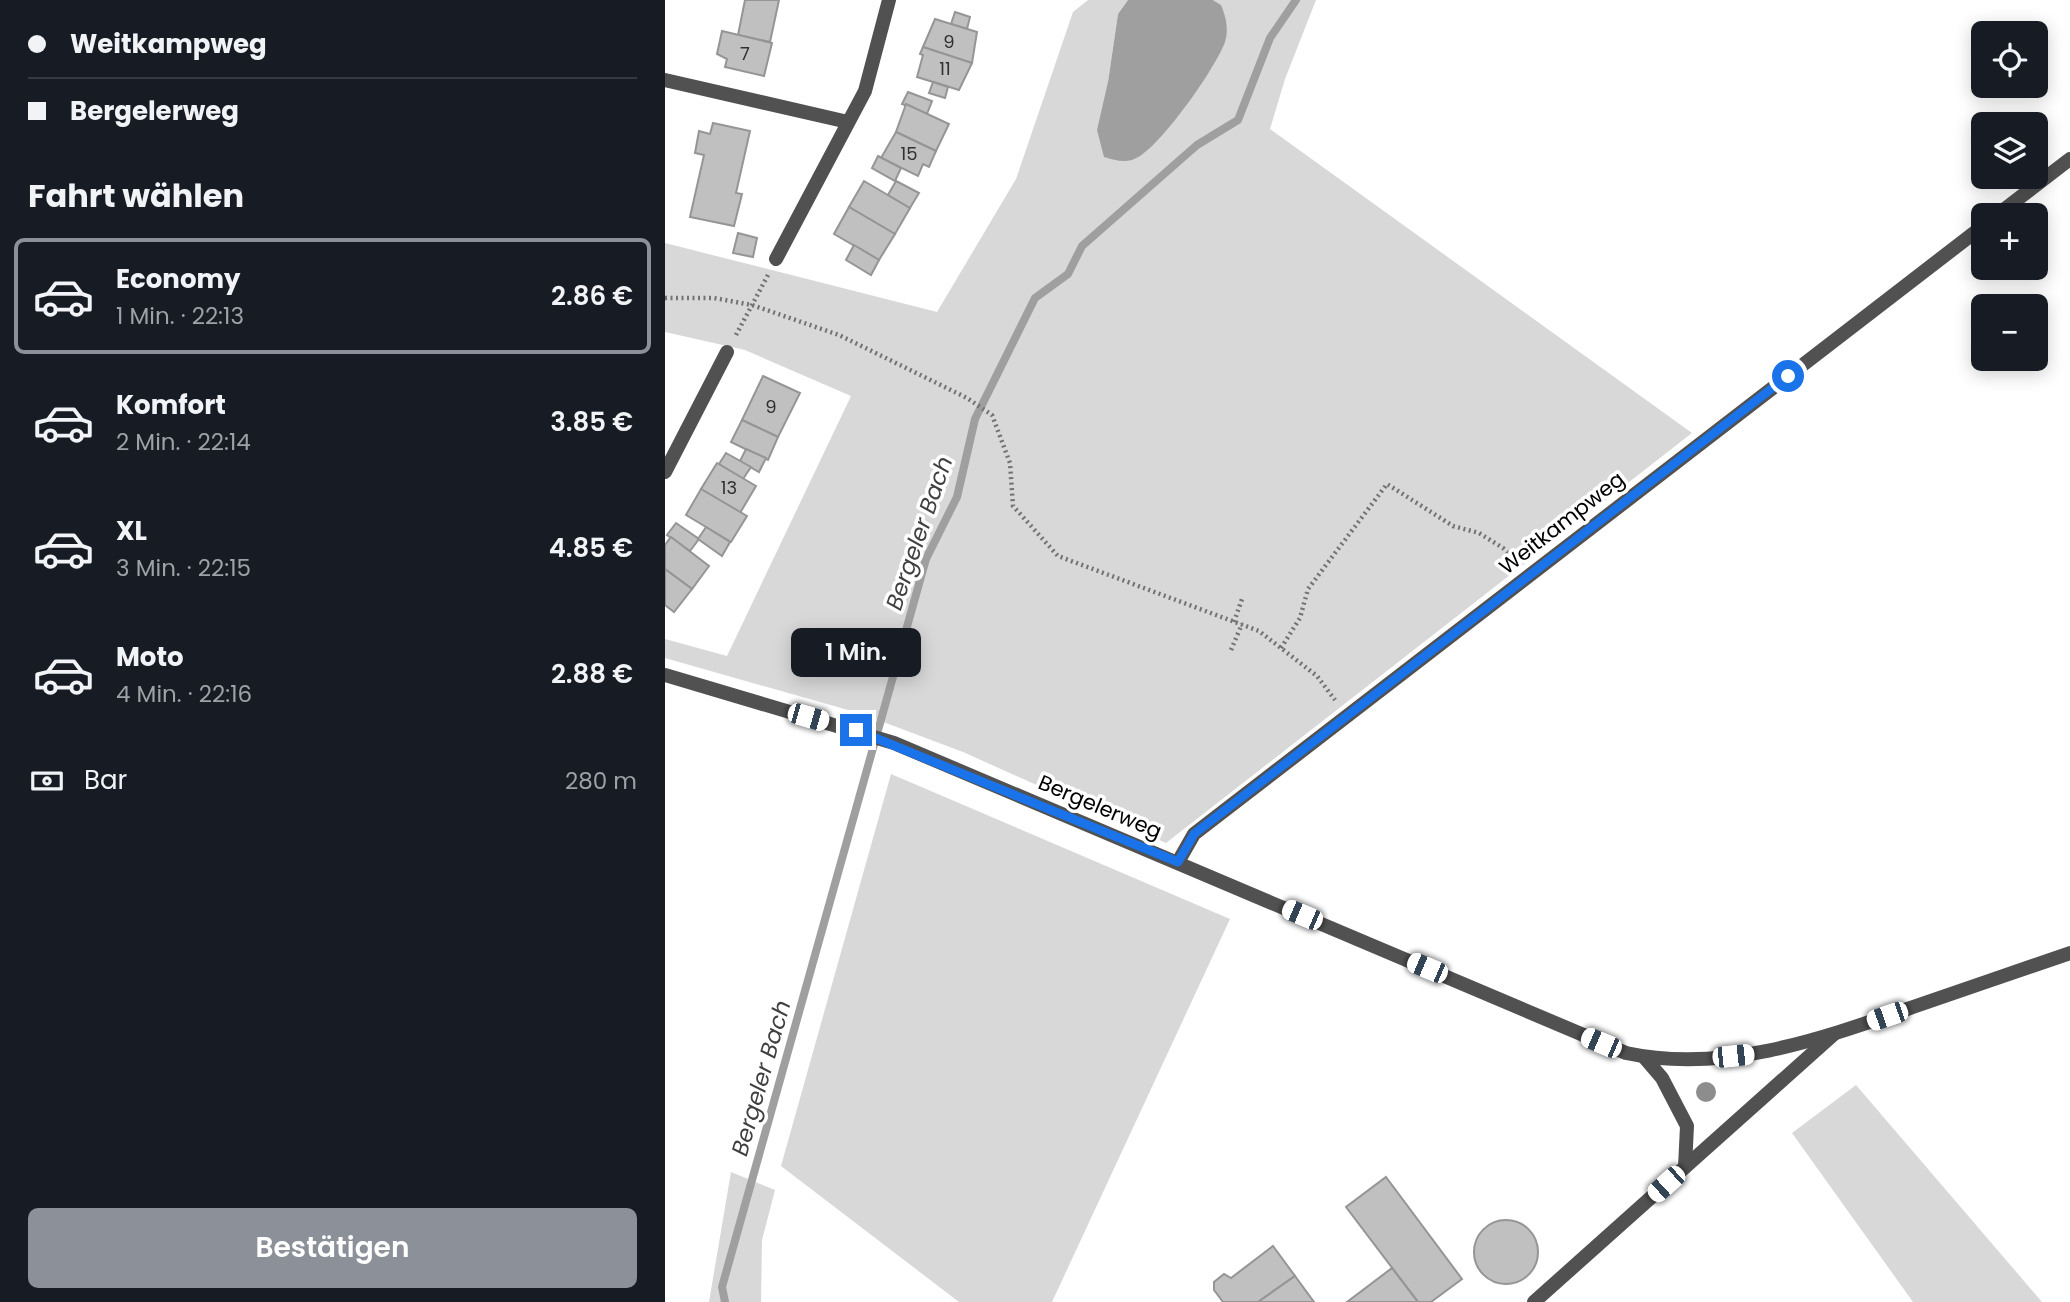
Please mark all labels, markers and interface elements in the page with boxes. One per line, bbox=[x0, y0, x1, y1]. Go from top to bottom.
map controls bbox=[1971, 21, 2048, 371]
button: locate bbox=[1971, 21, 2048, 98]
text: Weitkampweg bbox=[70, 26, 267, 62]
house number: 9 bbox=[943, 29, 955, 54]
house number: 7 bbox=[740, 41, 750, 66]
house number: 11 bbox=[939, 56, 951, 81]
text: Bergelerweg bbox=[70, 93, 239, 129]
button: layers bbox=[1971, 112, 2048, 189]
house number: 15 bbox=[900, 141, 918, 166]
text: Fahrt wählen bbox=[28, 173, 244, 218]
button: + bbox=[1971, 203, 2048, 280]
text: Economy bbox=[116, 261, 240, 297]
icon: car bbox=[32, 265, 95, 328]
text: 2.86 € bbox=[551, 278, 633, 314]
button: − bbox=[1971, 294, 2048, 371]
text: 1 Min. · 22:13 bbox=[116, 300, 244, 332]
route start bbox=[1772, 360, 1804, 392]
text: Komfort bbox=[116, 387, 226, 423]
icon: car bbox=[32, 391, 95, 454]
house number: 9 bbox=[765, 394, 777, 419]
text: 3.85 € bbox=[550, 404, 633, 440]
text: 2 Min. · 22:14 bbox=[116, 426, 251, 458]
water label: Bergeler Bach bbox=[878, 452, 960, 614]
street label: Weitkampweg bbox=[1493, 465, 1630, 581]
house number: 13 bbox=[721, 475, 737, 500]
text: XL bbox=[116, 513, 147, 549]
icon: car bbox=[32, 517, 95, 580]
text: 4.85 € bbox=[549, 530, 633, 566]
text: 3 Min. · 22:15 bbox=[116, 552, 251, 584]
callout: 1 Min. bbox=[791, 628, 921, 678]
text: 1 Min. bbox=[825, 636, 887, 668]
text: Moto bbox=[116, 639, 184, 675]
icon: car bbox=[32, 643, 95, 706]
text: 2.88 € bbox=[551, 656, 633, 692]
text: 4 Min. · 22:16 bbox=[116, 678, 252, 710]
car bbox=[785, 701, 832, 733]
route end bbox=[840, 714, 872, 746]
icon: cash bbox=[28, 762, 66, 800]
text: Bar bbox=[84, 762, 127, 798]
text: 280 m bbox=[565, 765, 637, 797]
street label: Bergelerweg bbox=[1034, 768, 1166, 846]
car bbox=[1279, 897, 1326, 933]
car bbox=[1404, 950, 1451, 986]
water label: Bergeler Bach bbox=[724, 996, 798, 1160]
car bbox=[1864, 999, 1911, 1033]
car bbox=[1578, 1025, 1625, 1061]
car bbox=[1712, 1043, 1755, 1069]
car bbox=[1644, 1162, 1689, 1206]
button: Bestätigen bbox=[28, 1208, 637, 1288]

